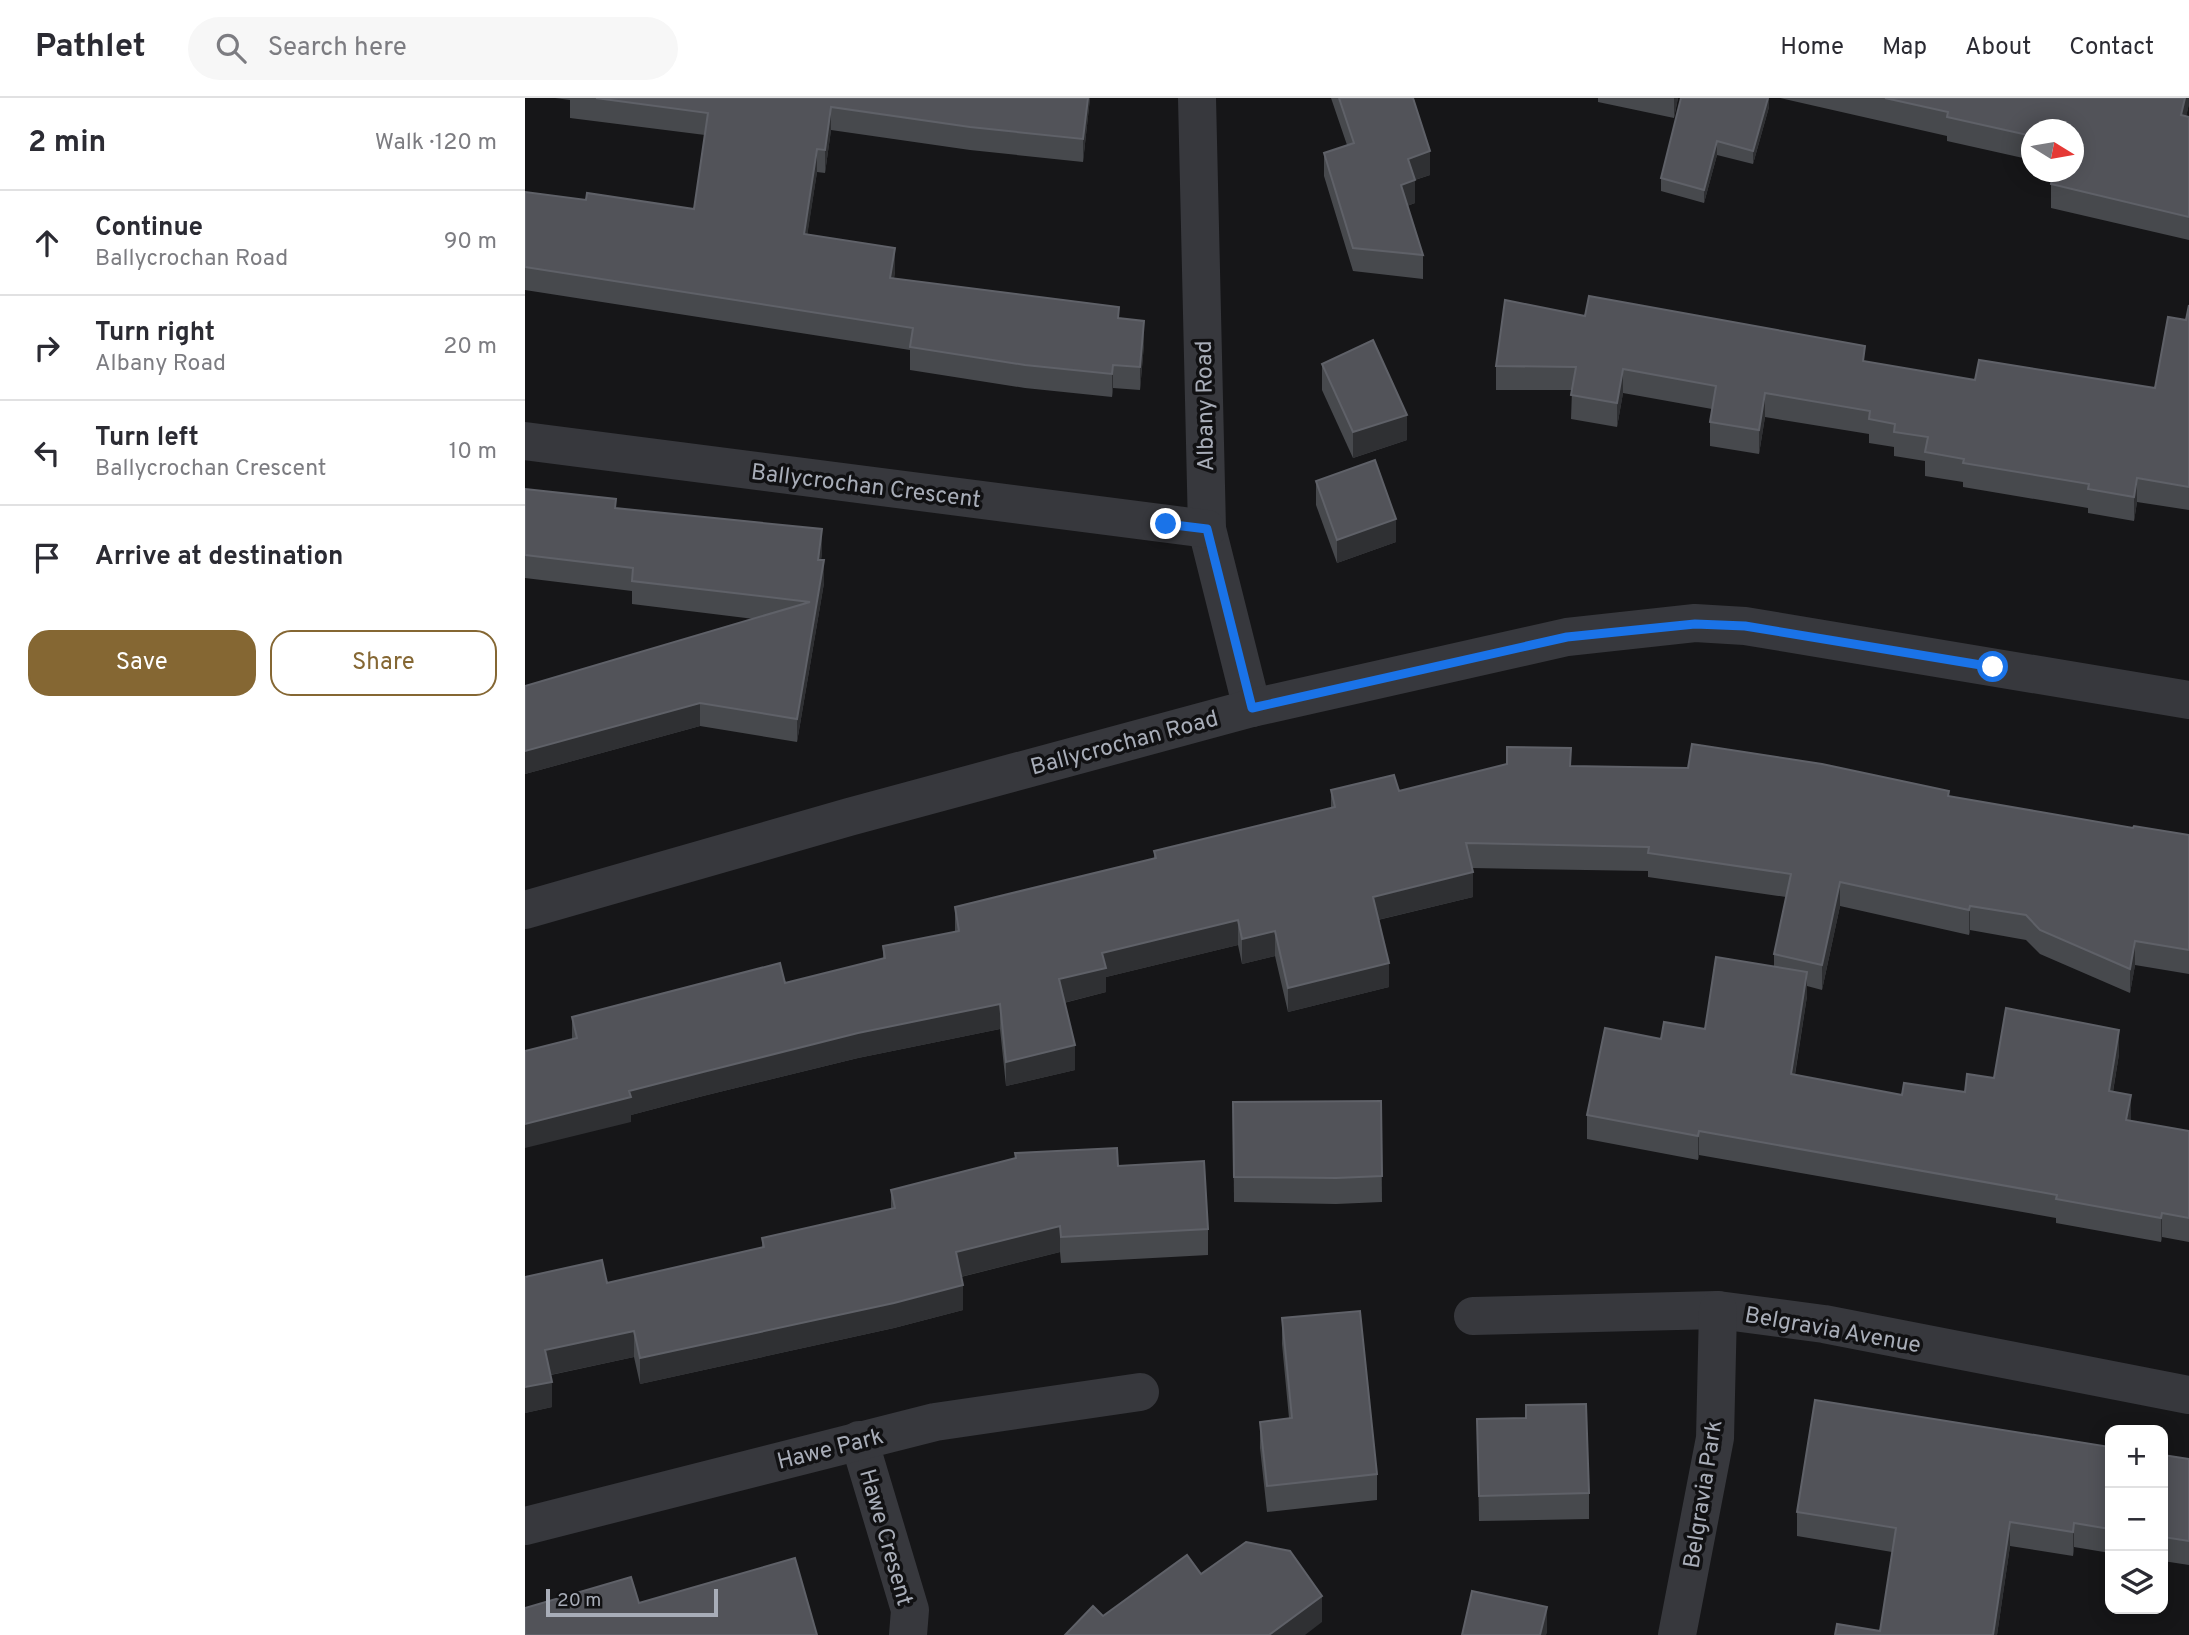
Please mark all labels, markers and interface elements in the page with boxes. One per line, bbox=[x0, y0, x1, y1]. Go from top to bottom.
search box bbox=[188, 17, 678, 80]
text: Pathlet bbox=[35, 27, 146, 69]
icon: search bbox=[212, 29, 250, 67]
text: Search here bbox=[268, 32, 407, 65]
text: Home bbox=[1780, 33, 1844, 63]
text: Map bbox=[1882, 33, 1927, 63]
text: About bbox=[1965, 33, 2031, 63]
text: Contact bbox=[2069, 33, 2154, 63]
north arrow bbox=[2021, 119, 2084, 182]
text: 2 min bbox=[28, 125, 106, 162]
text: Walk · 120 m bbox=[375, 129, 497, 158]
text: Continue bbox=[95, 212, 203, 245]
icon: ahead bbox=[28, 224, 66, 262]
text: 90 m bbox=[444, 228, 497, 257]
text: Ballycrochan Road bbox=[95, 245, 288, 274]
text: Turn right bbox=[95, 317, 215, 350]
icon: right bbox=[28, 329, 66, 367]
text: 20 m bbox=[443, 333, 497, 362]
street label: Albany Road bbox=[1191, 340, 1222, 472]
text: Albany Road bbox=[95, 350, 226, 379]
text: Turn left bbox=[95, 422, 199, 455]
icon: left bbox=[28, 434, 66, 472]
text: 10 m bbox=[449, 438, 497, 467]
text: Ballycrochan Crescent bbox=[95, 455, 326, 484]
street label: Ballycrochan Crescent bbox=[749, 459, 982, 516]
route end bbox=[1150, 508, 1181, 539]
icon: arrive bbox=[28, 539, 66, 577]
text: Arrive at destination bbox=[95, 541, 343, 574]
button: Save bbox=[28, 630, 256, 696]
button: Share bbox=[270, 630, 497, 696]
route start bbox=[1977, 651, 2008, 682]
street label: Ballycrochan Road bbox=[1028, 705, 1222, 783]
street label: Belgravia Avenue bbox=[1742, 1302, 1923, 1361]
street label: Belgravia Park bbox=[1678, 1418, 1731, 1571]
street label: Hawe Park bbox=[774, 1423, 887, 1478]
map controls bbox=[2105, 1425, 2168, 1614]
button: + bbox=[2105, 1425, 2168, 1488]
street label: Hawe Cresent bbox=[851, 1466, 918, 1610]
button: − bbox=[2105, 1488, 2168, 1551]
button: layers bbox=[2105, 1551, 2168, 1614]
scale bar bbox=[546, 1586, 717, 1618]
text: 20 m bbox=[557, 1589, 601, 1613]

